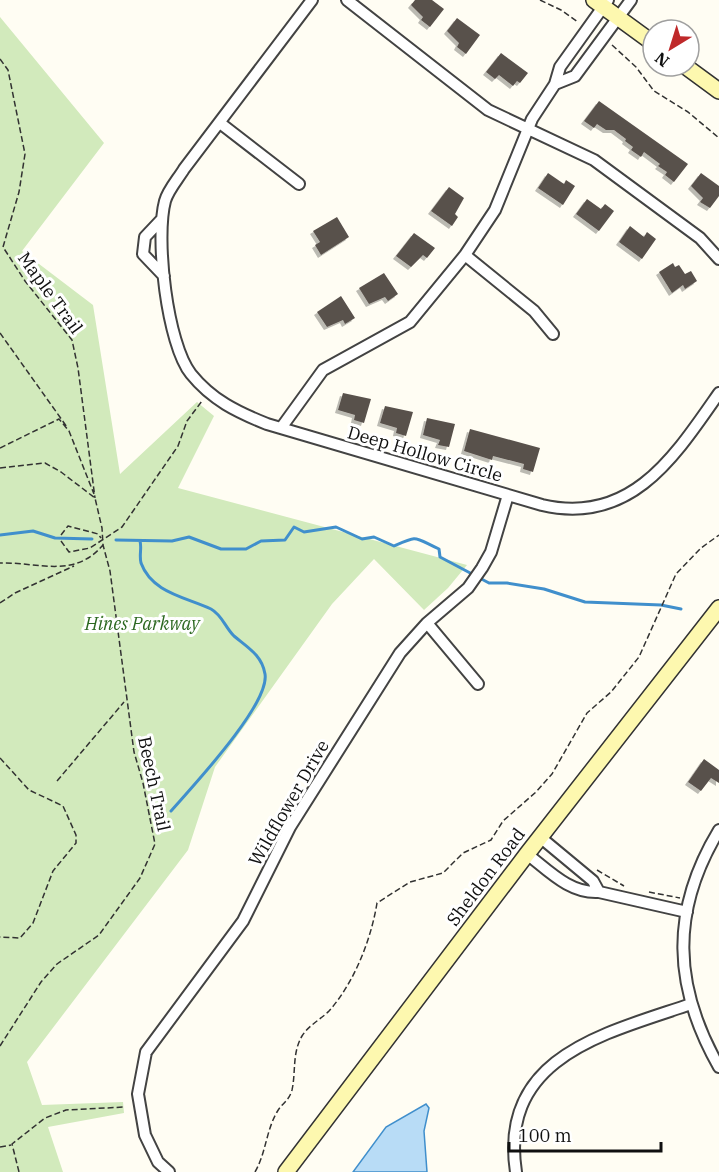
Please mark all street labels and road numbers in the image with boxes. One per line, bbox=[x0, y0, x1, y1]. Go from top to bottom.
street label: Maple Trail bbox=[13, 247, 88, 338]
street label: Deep Hollow Circle bbox=[345, 420, 505, 487]
street label: Beech Trail bbox=[133, 734, 176, 833]
street label: Wildflower Drive bbox=[243, 736, 334, 870]
street label: Sheldon Road bbox=[441, 823, 530, 930]

